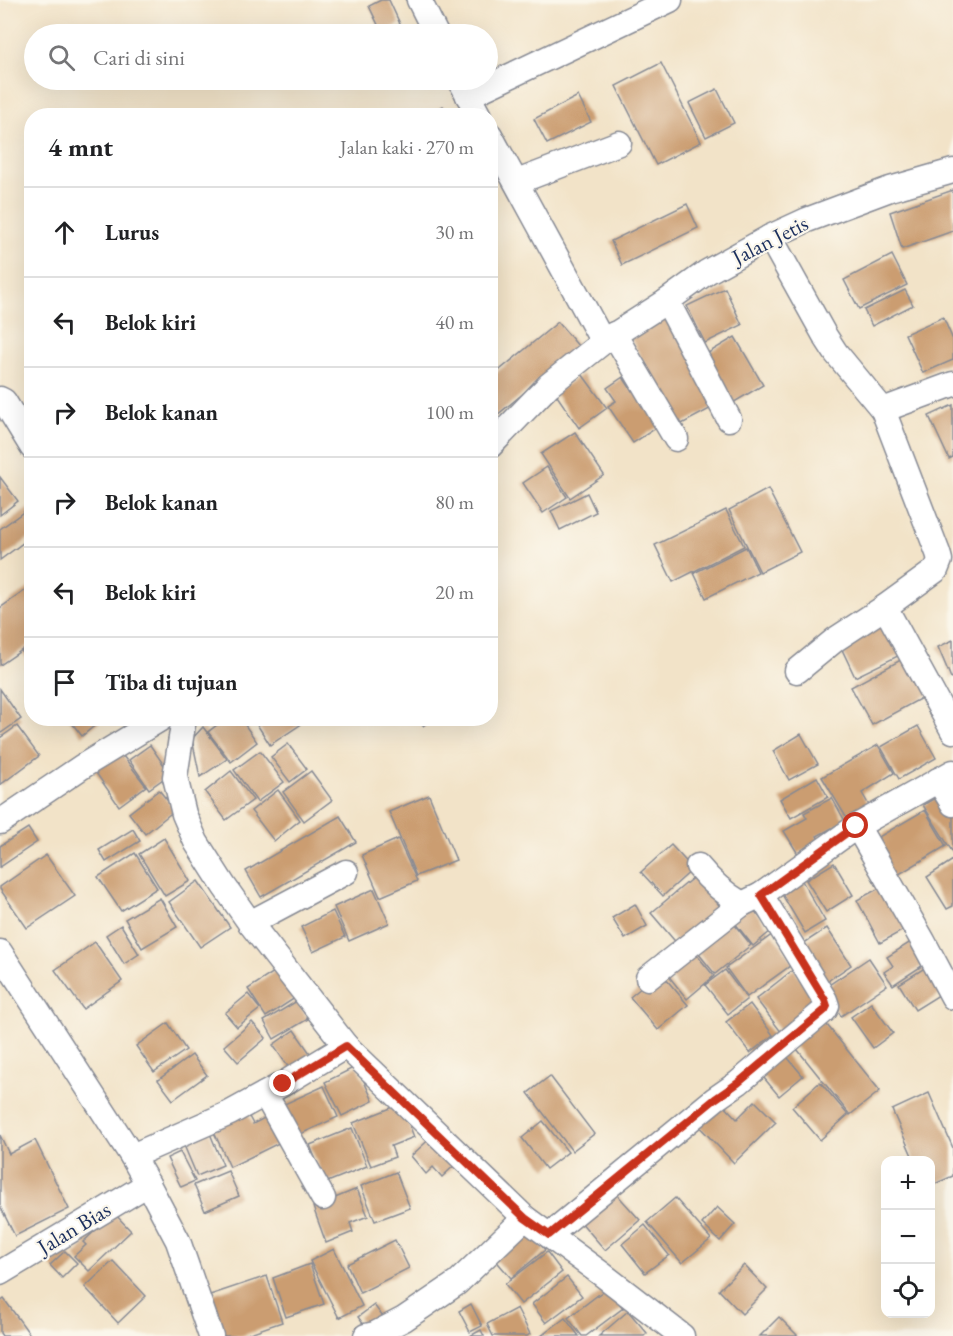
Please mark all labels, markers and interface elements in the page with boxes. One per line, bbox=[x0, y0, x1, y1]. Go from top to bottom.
search box bbox=[24, 24, 498, 90]
icon: search bbox=[45, 41, 78, 74]
text: Cari di sini bbox=[93, 43, 185, 72]
text: 4 mnt bbox=[48, 130, 113, 164]
text: Jalan kaki · 270 m bbox=[340, 134, 474, 160]
street label: Jalan Jetis bbox=[725, 209, 813, 272]
icon: ahead bbox=[48, 216, 81, 249]
text: Lurus bbox=[105, 218, 159, 247]
text: 30 m bbox=[435, 219, 474, 245]
icon: left bbox=[48, 306, 81, 339]
text: Belok kiri bbox=[105, 308, 196, 337]
text: 40 m bbox=[435, 309, 474, 335]
icon: right bbox=[48, 396, 81, 429]
text: Belok kanan bbox=[105, 398, 218, 427]
text: 100 m bbox=[426, 399, 474, 425]
icon: right bbox=[48, 486, 81, 519]
text: Belok kanan bbox=[105, 488, 218, 517]
text: 80 m bbox=[435, 489, 474, 515]
icon: left bbox=[48, 576, 81, 609]
text: Belok kiri bbox=[105, 578, 196, 607]
text: 20 m bbox=[435, 579, 474, 605]
icon: arrive bbox=[48, 666, 81, 699]
text: Tiba di tujuan bbox=[105, 668, 237, 697]
route start bbox=[842, 812, 868, 838]
route end bbox=[269, 1070, 295, 1096]
map controls bbox=[881, 1156, 935, 1318]
button: + bbox=[881, 1156, 935, 1210]
street label: Jalan Bias bbox=[30, 1195, 116, 1262]
button: − bbox=[881, 1210, 935, 1264]
button: locate bbox=[881, 1264, 935, 1318]

